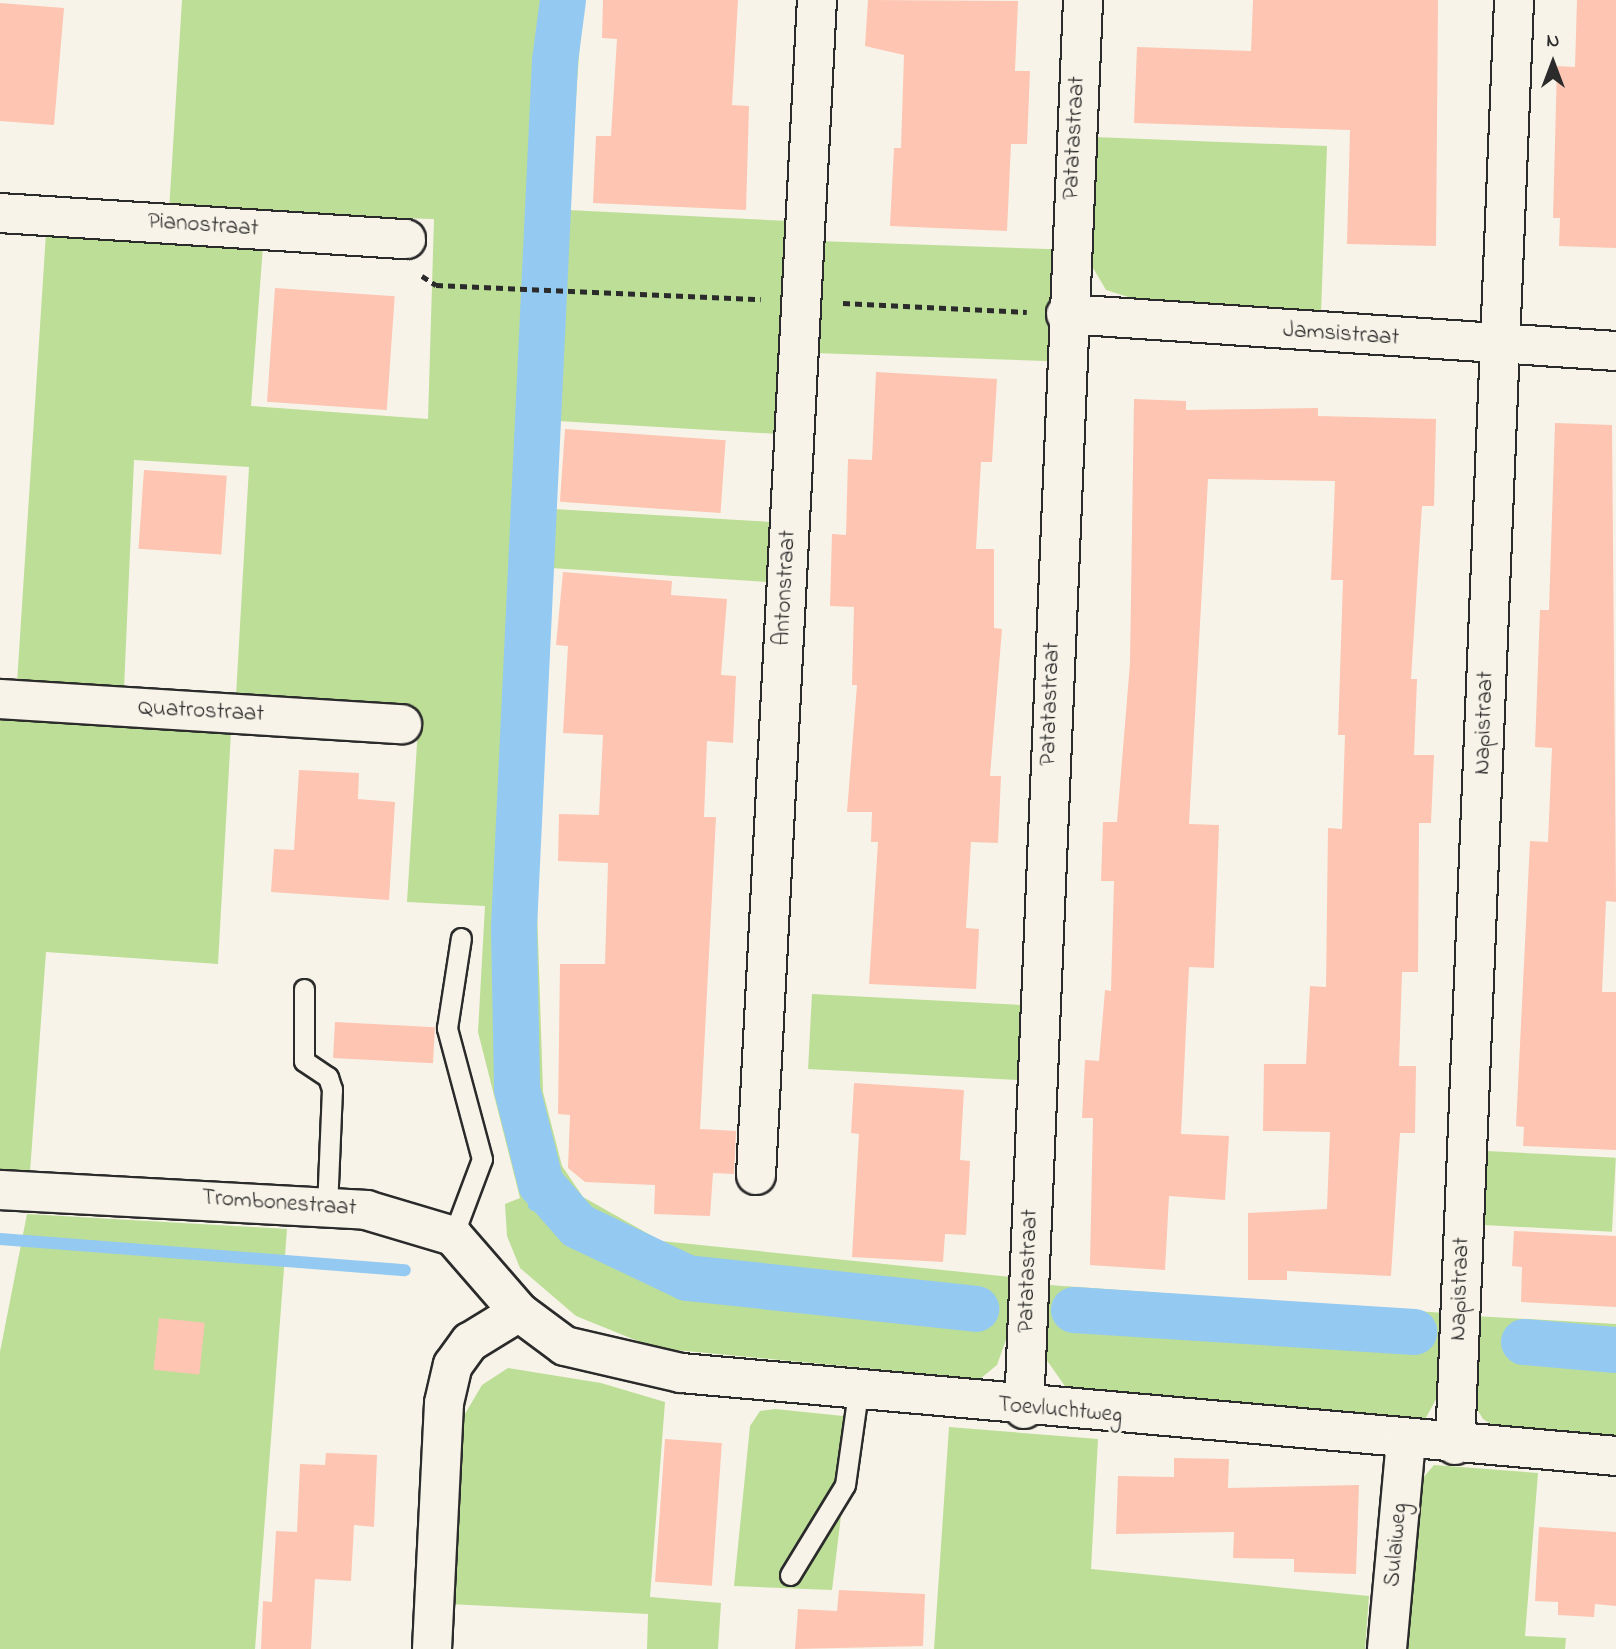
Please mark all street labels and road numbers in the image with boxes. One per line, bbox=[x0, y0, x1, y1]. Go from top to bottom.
street label: Patatastraat bbox=[1058, 75, 1092, 201]
street label: Pianostraat bbox=[147, 208, 259, 244]
street label: Jamsistraat bbox=[1282, 317, 1400, 353]
street label: Antonstraat bbox=[769, 530, 803, 646]
street label: Patatastraat bbox=[1035, 642, 1067, 766]
street label: Napistraat bbox=[1469, 671, 1501, 775]
street label: Quatrostraat bbox=[137, 695, 265, 729]
street label: Trombonestraat bbox=[201, 1185, 357, 1223]
street label: Patatastraat bbox=[1013, 1209, 1045, 1333]
street label: Napistraat bbox=[1445, 1237, 1477, 1341]
street label: Toevluchtweg bbox=[997, 1392, 1123, 1430]
street label: Sulaiweg bbox=[1380, 1502, 1414, 1588]

